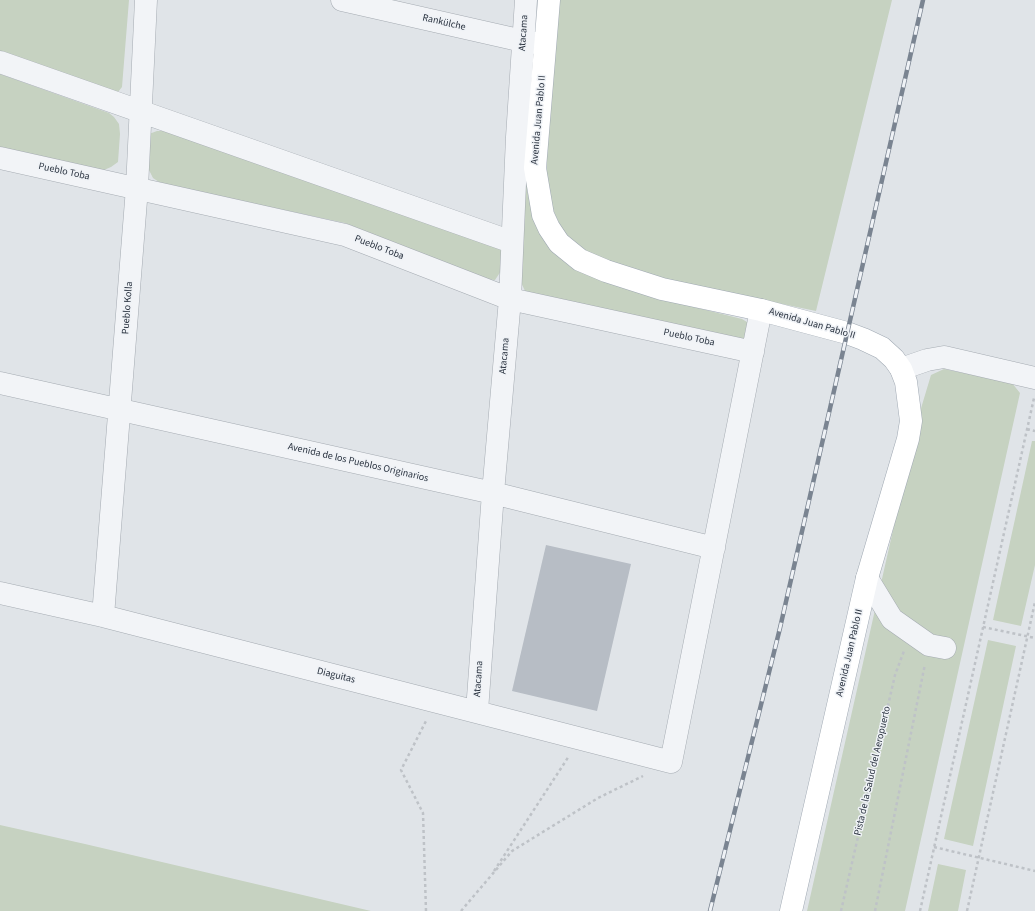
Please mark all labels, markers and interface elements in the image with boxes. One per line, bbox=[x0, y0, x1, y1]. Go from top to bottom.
street label: Rankülche bbox=[421, 12, 467, 34]
street label: Atacama bbox=[517, 14, 531, 52]
street label: Avenida Juan Pablo II bbox=[529, 75, 549, 165]
street label: Pueblo Toba bbox=[37, 161, 91, 183]
street label: Pueblo Toba bbox=[353, 233, 405, 263]
street label: Pueblo Kolla bbox=[120, 281, 136, 335]
street label: Avenida Juan Pablo II bbox=[767, 306, 857, 342]
street label: Pueblo Toba bbox=[662, 327, 716, 349]
street label: Atacama bbox=[497, 337, 513, 375]
street label: Avenida de los Pueblos Originarios bbox=[287, 441, 429, 485]
street label: Avenida Juan Pablo II bbox=[834, 608, 866, 698]
street label: Atacama bbox=[472, 660, 486, 698]
street label: Diaguitas bbox=[316, 665, 356, 687]
street label: Pista de la Salud del Aeropuerto bbox=[852, 705, 894, 837]

